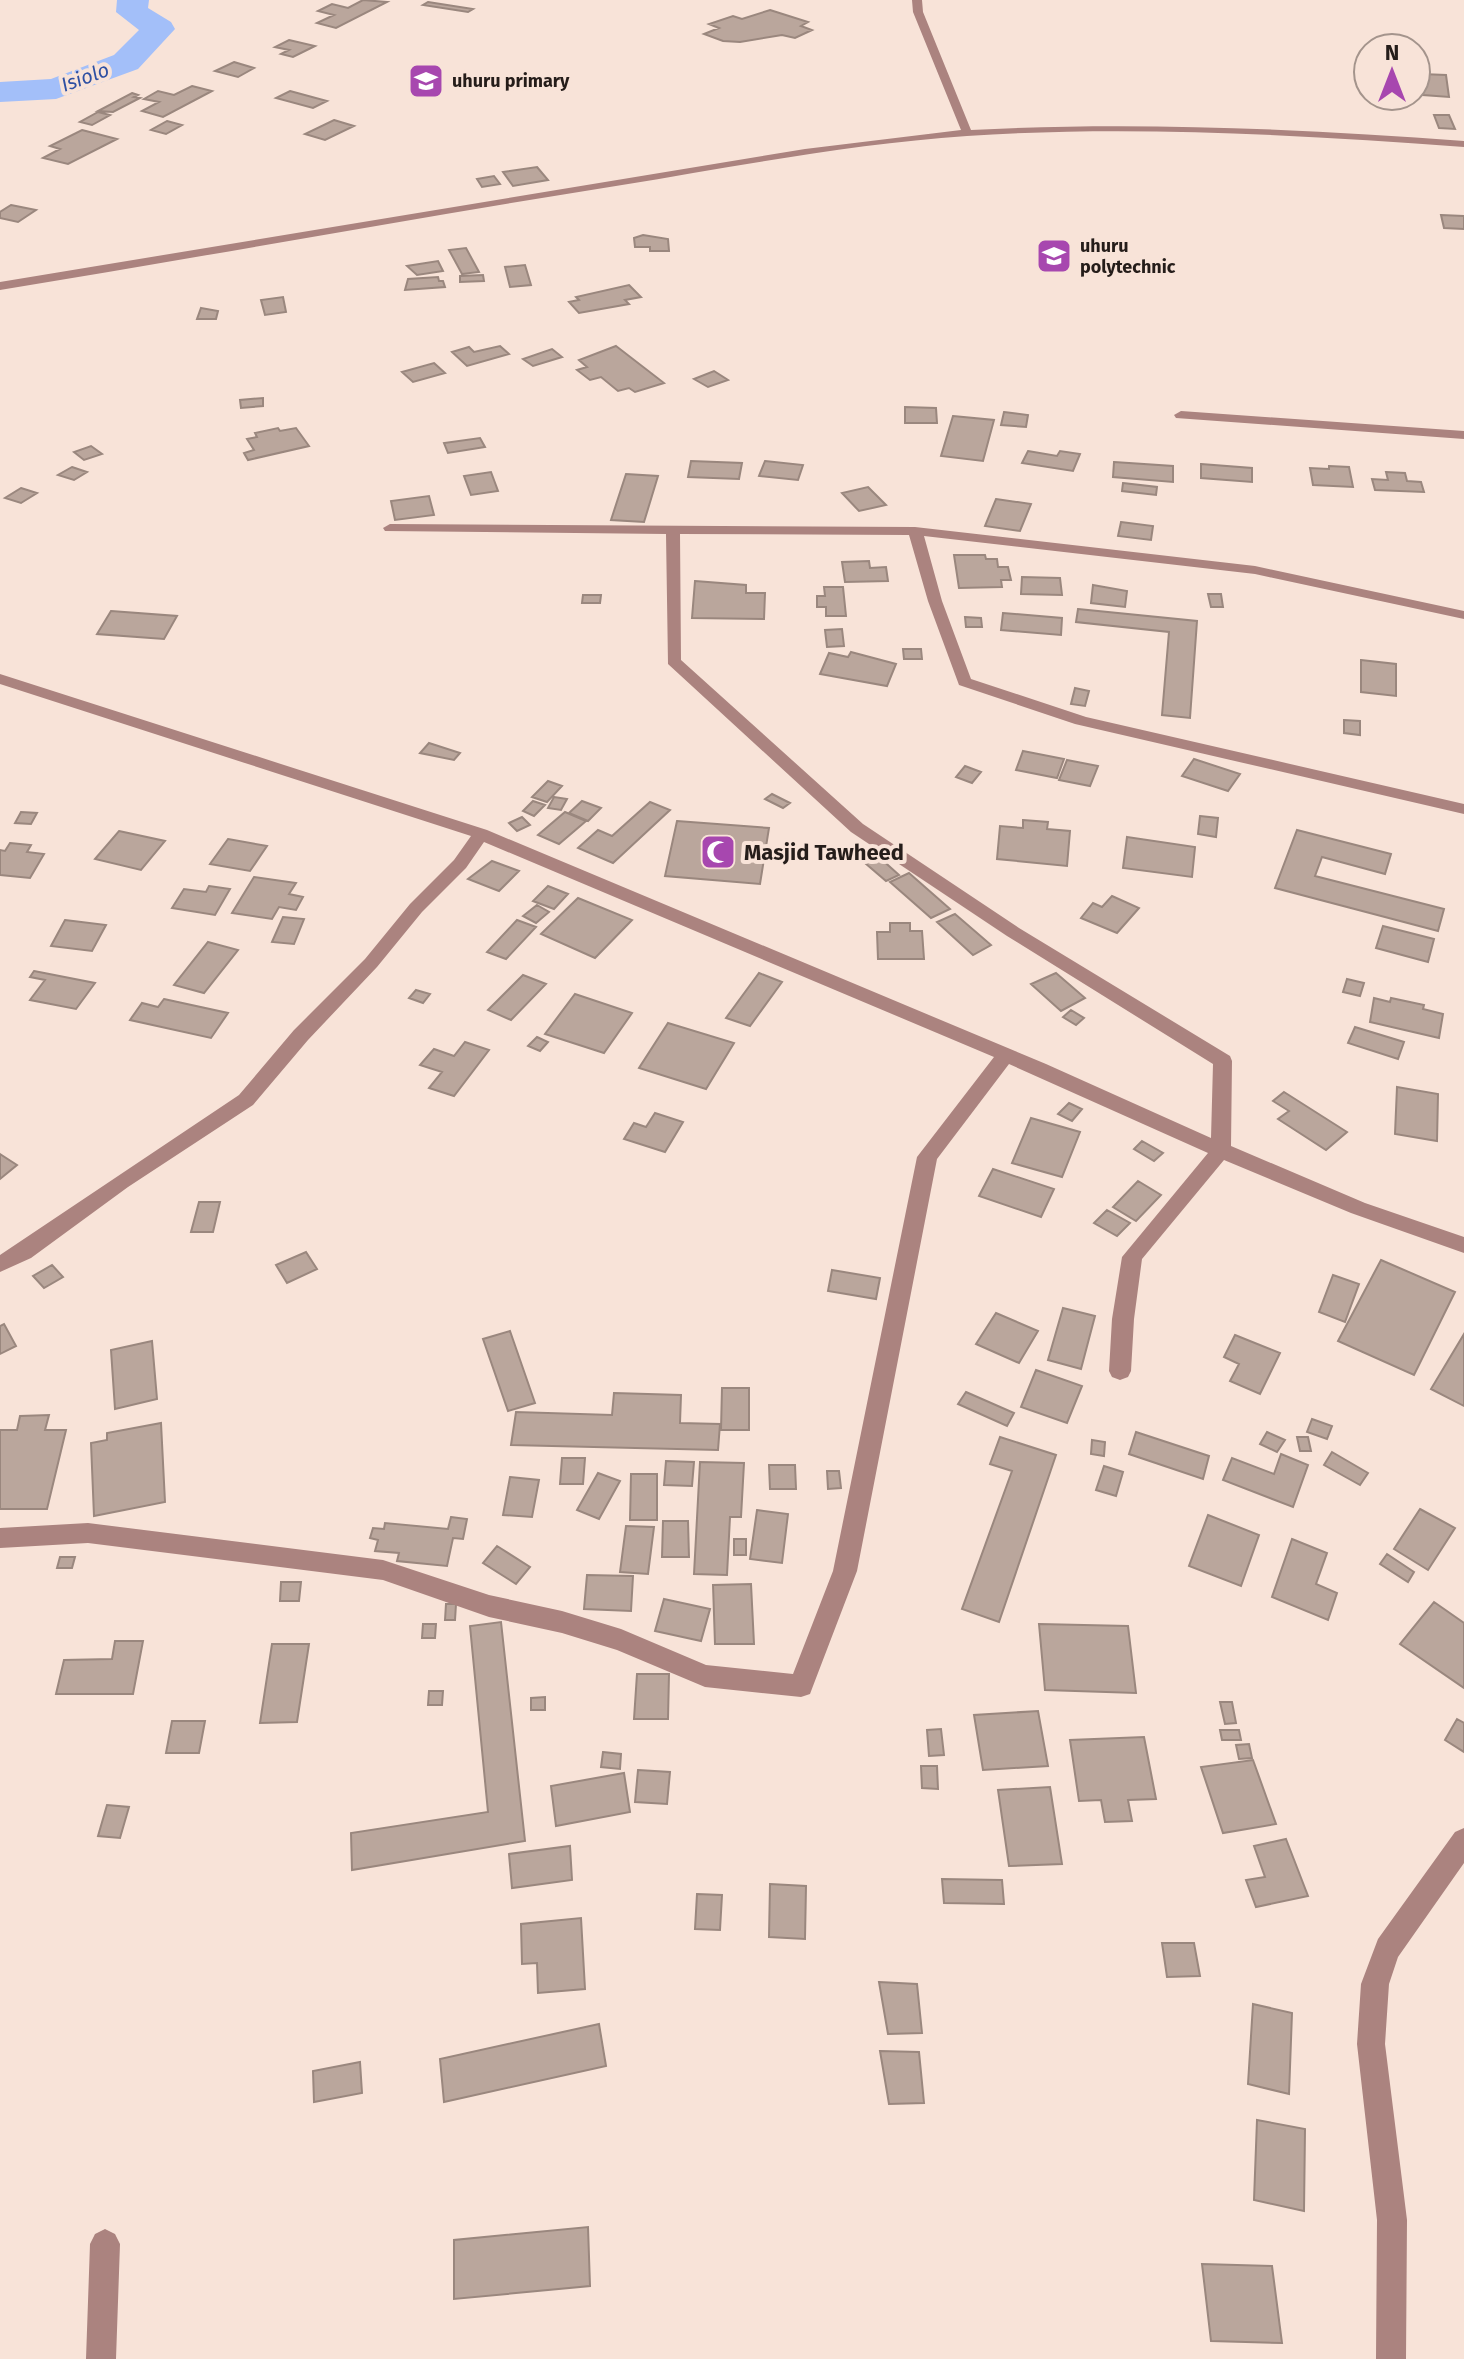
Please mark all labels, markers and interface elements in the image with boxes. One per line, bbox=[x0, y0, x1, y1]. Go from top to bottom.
north arrow bbox=[1352, 32, 1432, 112]
text: N bbox=[1385, 39, 1399, 66]
water label: Isiolo bbox=[58, 57, 112, 97]
school or university icon: uhuru primary bbox=[407, 62, 445, 100]
place label: uhuru primary bbox=[452, 70, 570, 92]
place label: uhuru polytechnic bbox=[1080, 235, 1176, 278]
school or university icon: uhuru polytechnic bbox=[1035, 237, 1073, 275]
mosque icon: Masjid Tawheed bbox=[699, 833, 737, 871]
place label: Masjid Tawheed bbox=[744, 839, 904, 866]

